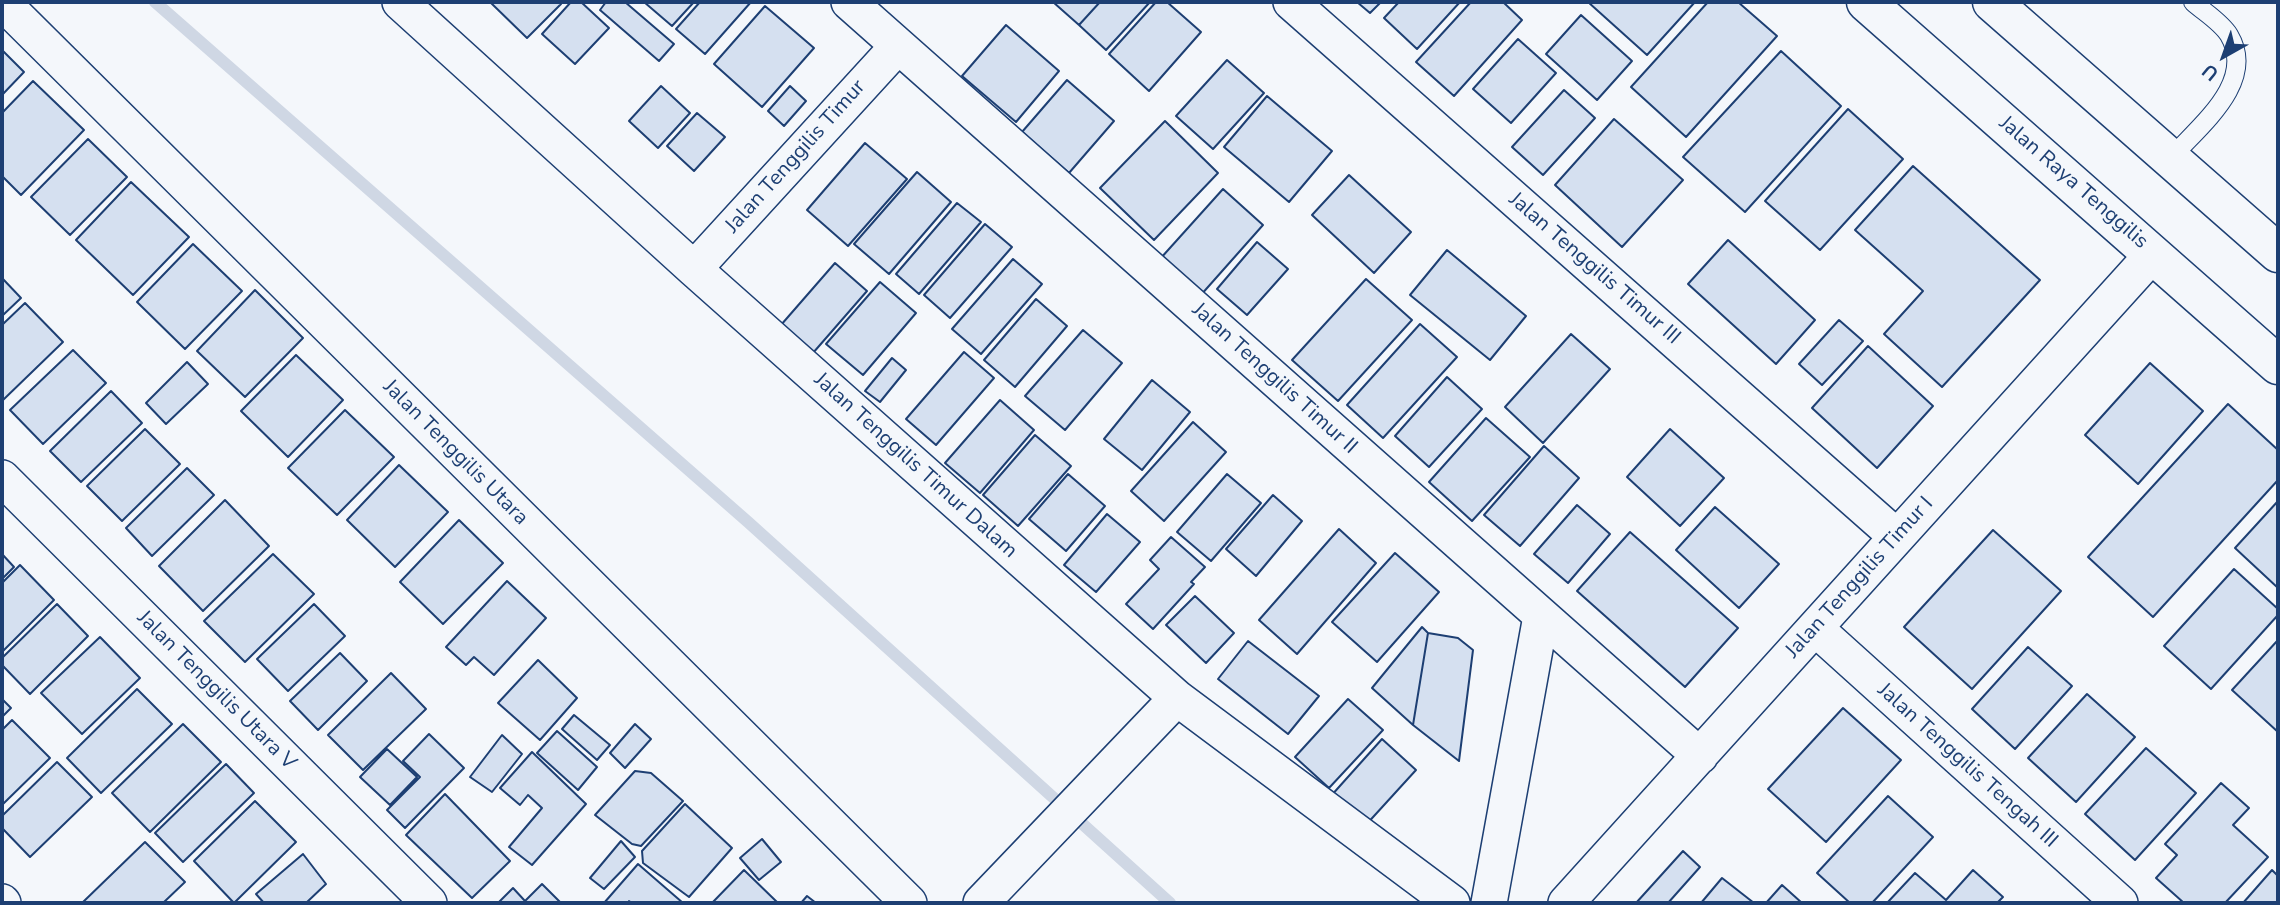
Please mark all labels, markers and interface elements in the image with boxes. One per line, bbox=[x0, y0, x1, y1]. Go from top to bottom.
north arrow bbox=[2189, 21, 2259, 91]
text: U bbox=[2197, 58, 2224, 87]
street label: Jalan Tenggilis Timur bbox=[721, 75, 871, 239]
street label: Jalan Raya Tenggilis bbox=[1993, 111, 2153, 255]
street label: Jalan Tenggilis Timur III bbox=[1503, 188, 1685, 350]
street label: Jalan Tenggilis Timur II bbox=[1186, 298, 1362, 460]
street label: Jalan Tenggilis Timur Dalam bbox=[808, 368, 1022, 564]
street label: Jalan Tenggilis Utara bbox=[377, 375, 533, 531]
street label: Jalan Tenggilis Timur I bbox=[1781, 492, 1939, 664]
street label: Jalan Tenggilis Utara V bbox=[131, 606, 301, 776]
street label: Jalan Tenggilis Tengah III bbox=[1872, 678, 2062, 854]

